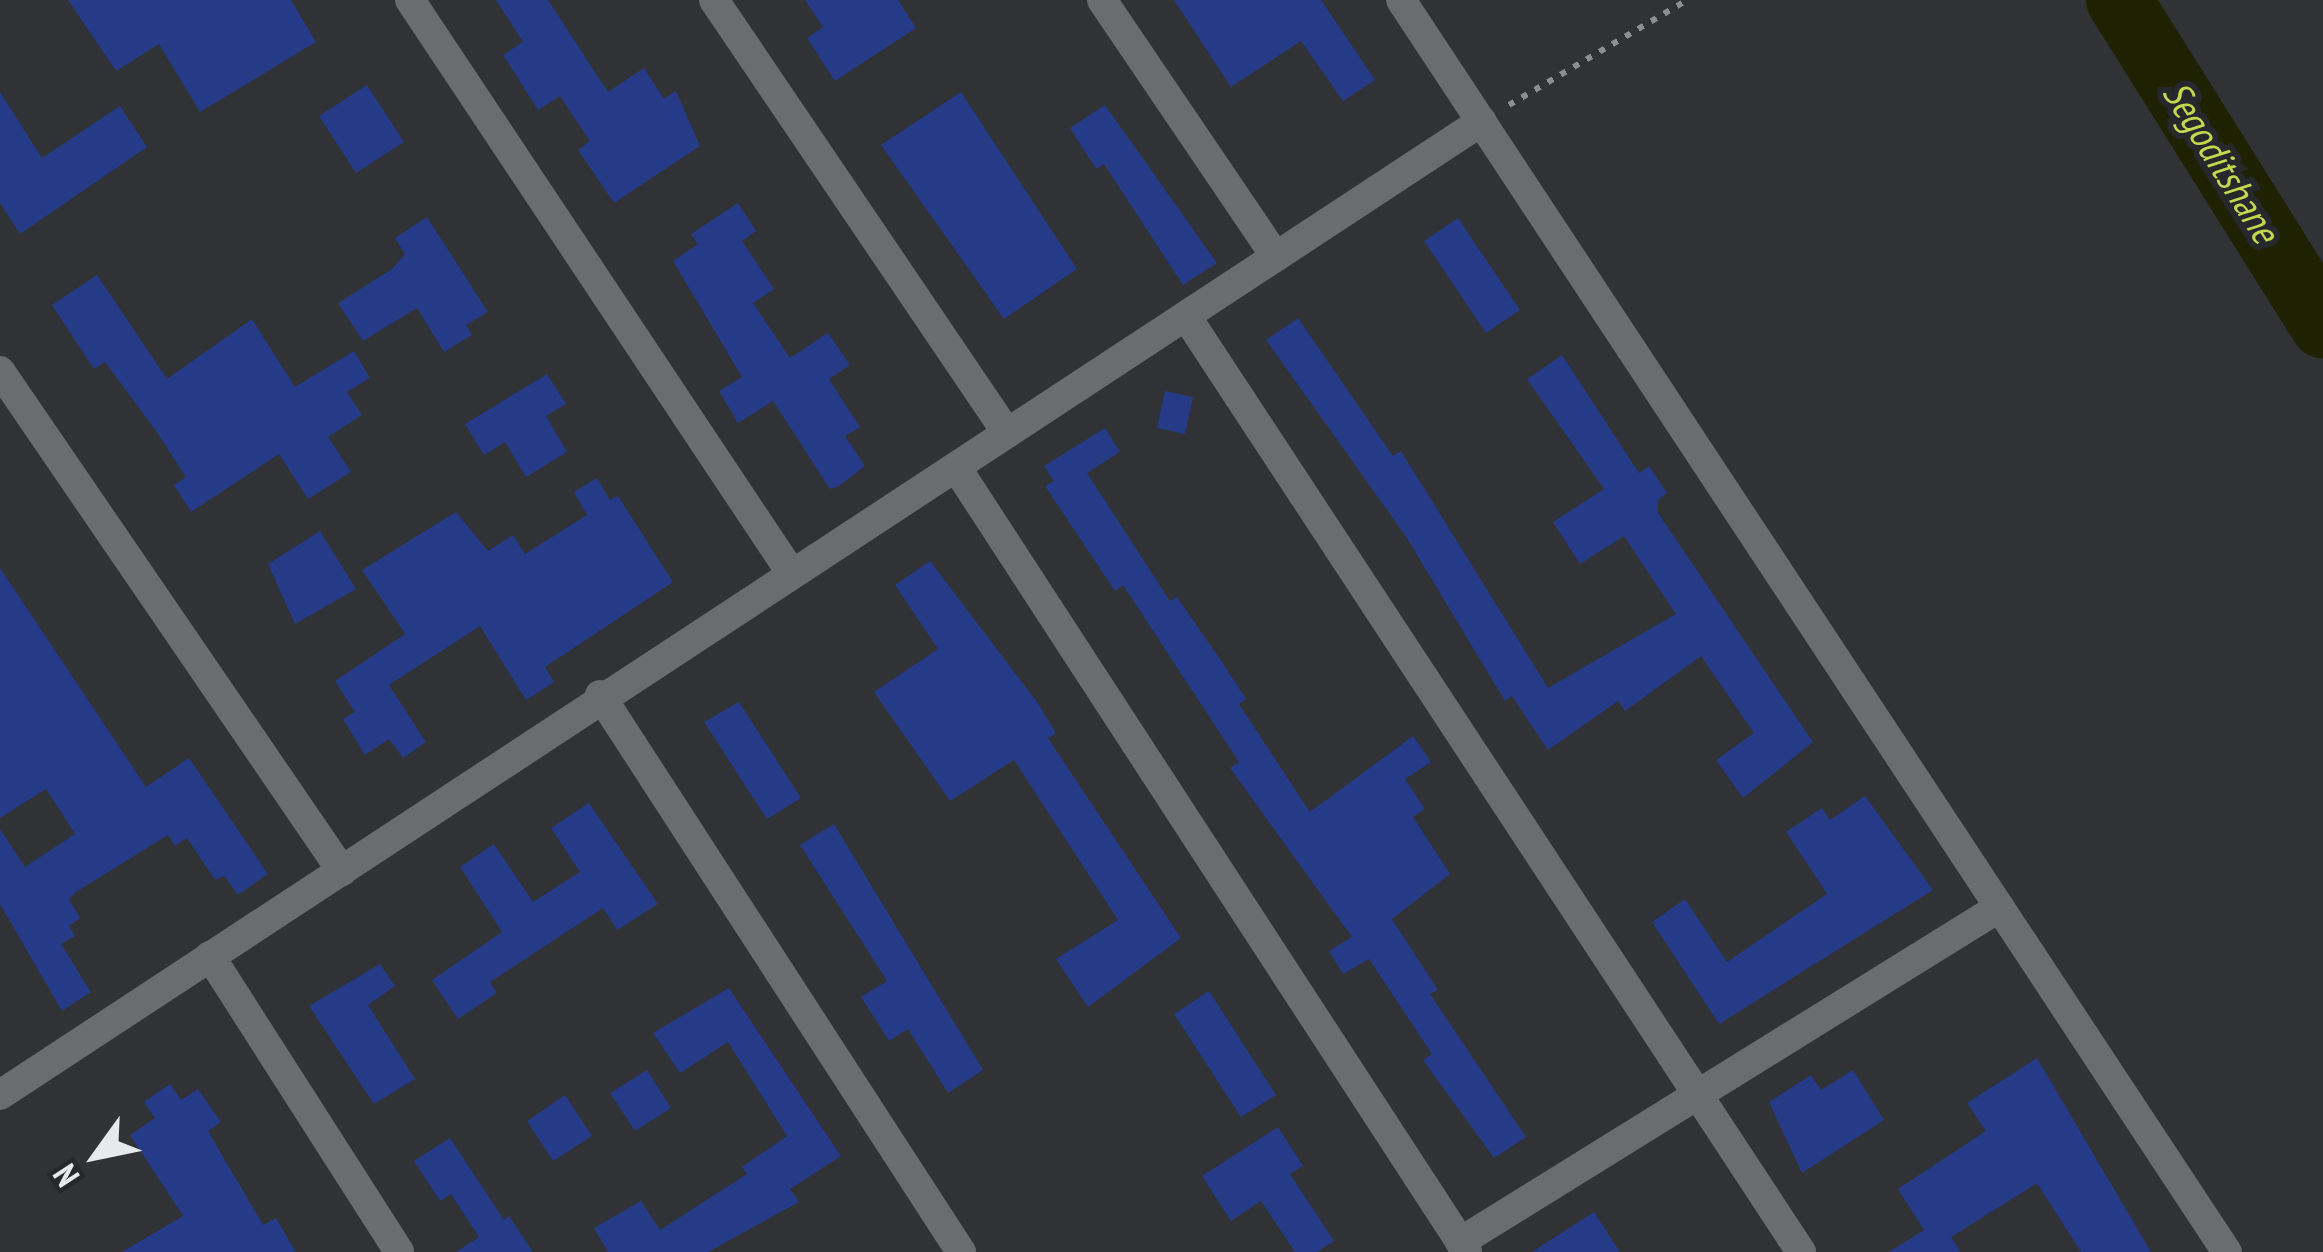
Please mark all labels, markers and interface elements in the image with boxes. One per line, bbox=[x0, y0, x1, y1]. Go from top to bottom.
water label: Segoditshane bbox=[2153, 73, 2289, 251]
north arrow bbox=[36, 1096, 156, 1216]
text: N bbox=[43, 1157, 88, 1195]

